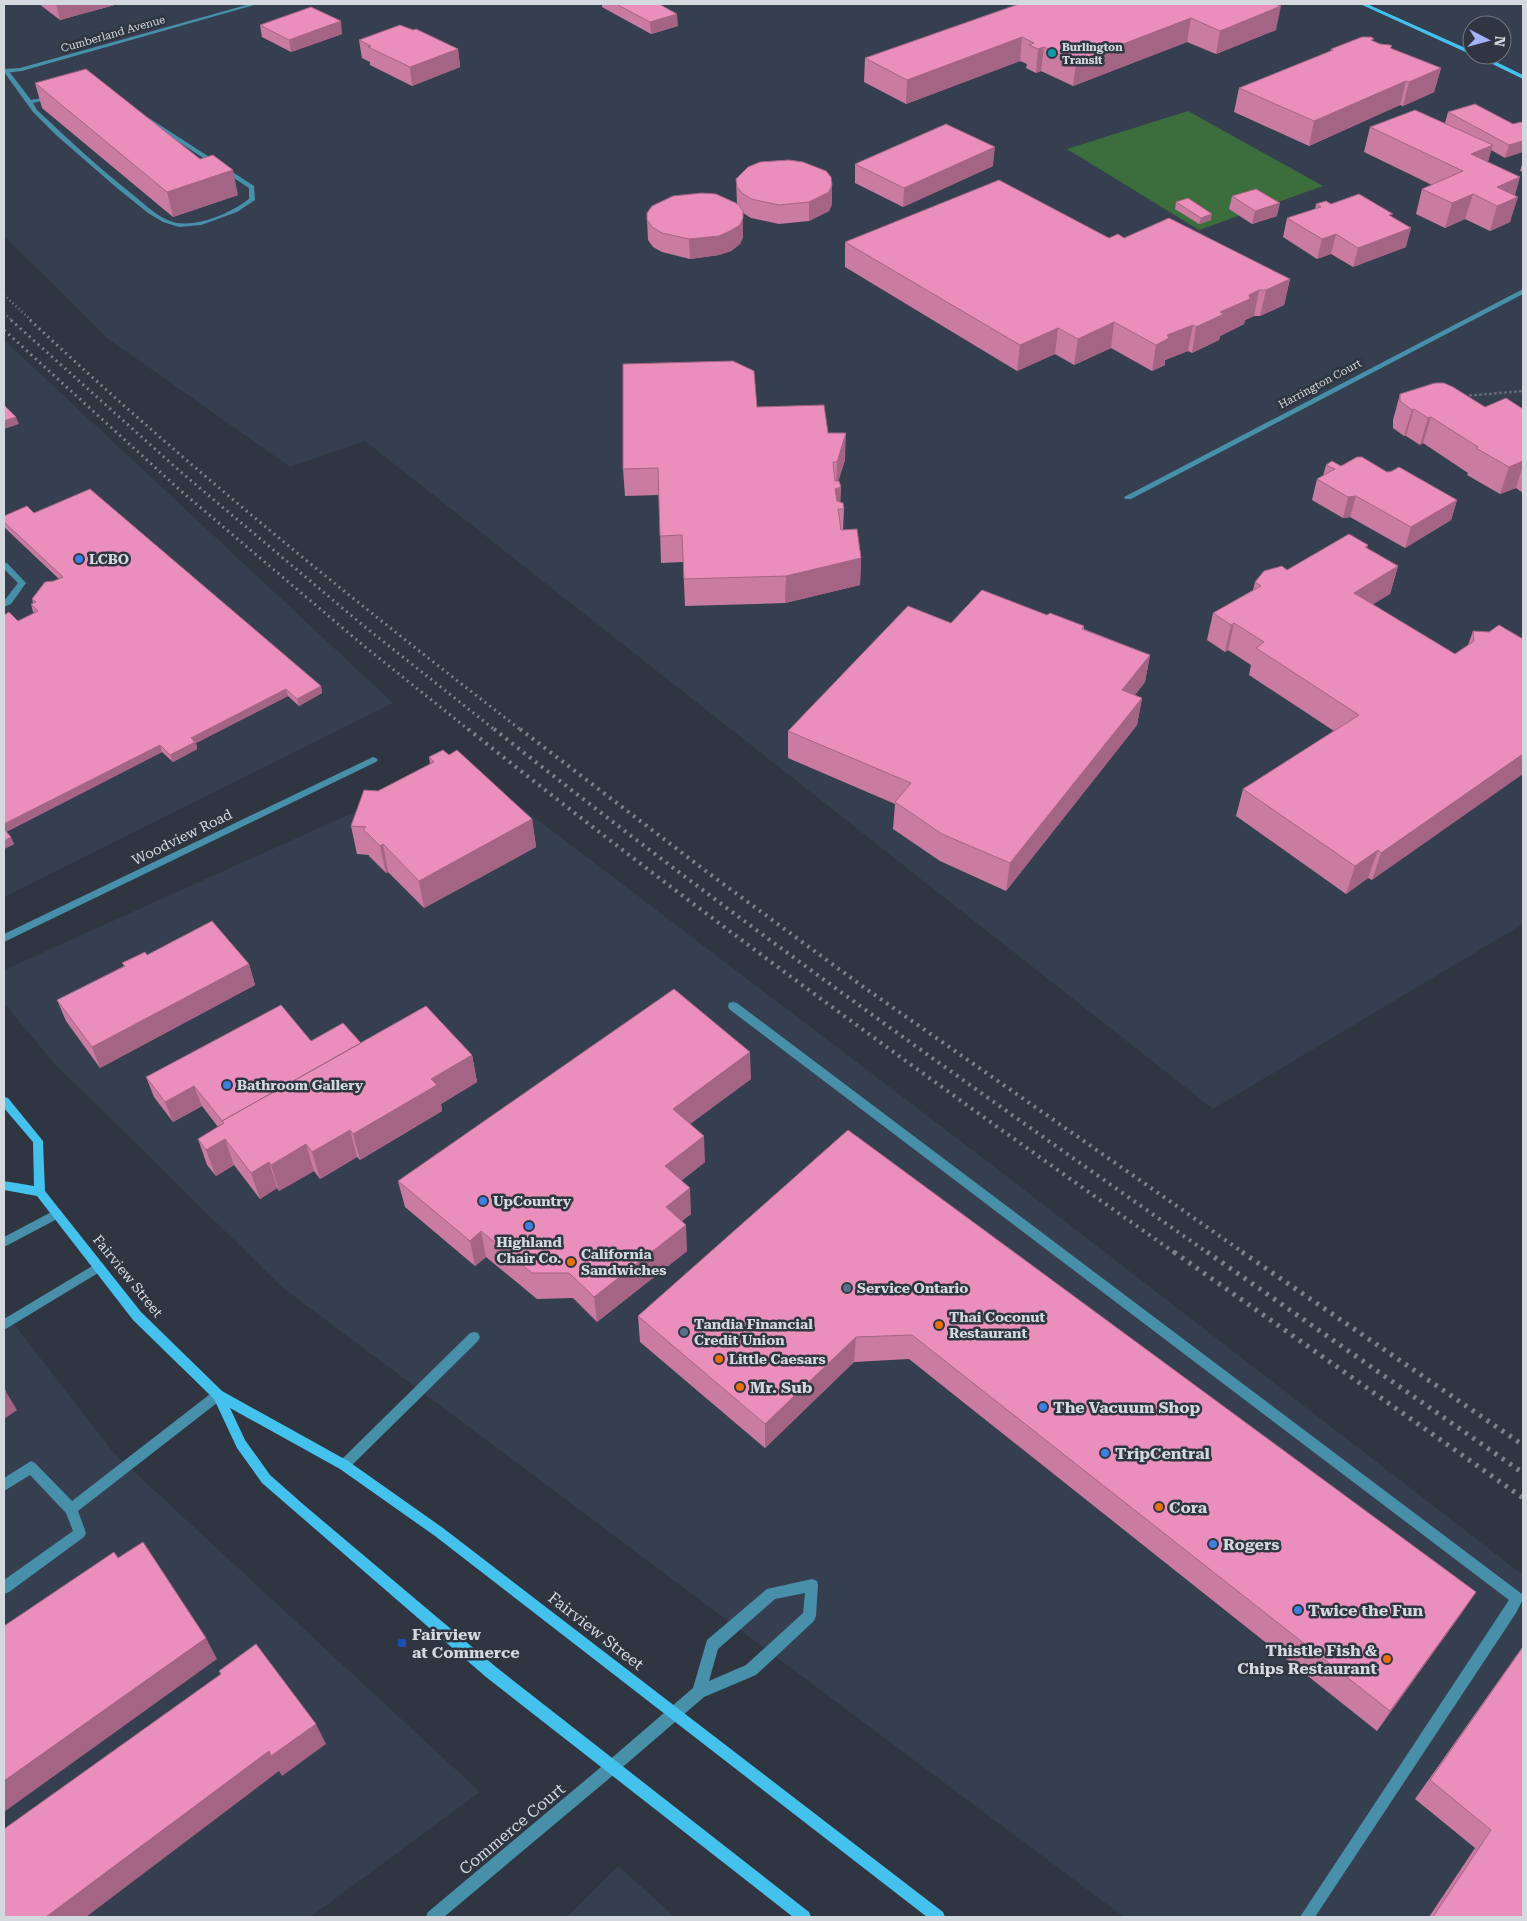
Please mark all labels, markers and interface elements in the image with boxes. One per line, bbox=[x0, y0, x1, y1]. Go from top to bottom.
street label: Cumberland Avenue bbox=[59, 13, 167, 55]
north arrow bbox=[1462, 15, 1512, 65]
text: N bbox=[1491, 35, 1508, 48]
place label: Burlington Transit bbox=[1062, 41, 1123, 67]
marker: Burlington Transit bbox=[1046, 47, 1058, 59]
street label: Harrington Court bbox=[1276, 357, 1364, 411]
place label: LCBO bbox=[89, 551, 129, 567]
marker: LCBO bbox=[73, 553, 85, 565]
street label: Woodview Road bbox=[129, 806, 235, 868]
place label: Bathroom Gallery bbox=[237, 1077, 364, 1093]
marker: Bathroom Gallery bbox=[221, 1079, 233, 1091]
place label: UpCountry bbox=[493, 1193, 572, 1209]
marker: UpCountry bbox=[477, 1195, 489, 1207]
marker: Highland Chair Co. bbox=[523, 1220, 535, 1232]
street label: Fairview Street bbox=[90, 1232, 166, 1320]
place label: Highland Chair Co. bbox=[496, 1234, 563, 1266]
place label: California Sandwiches bbox=[581, 1246, 666, 1278]
marker: California Sandwiches bbox=[565, 1256, 577, 1268]
place label: Service Ontario bbox=[857, 1280, 968, 1296]
marker: Service Ontario bbox=[841, 1282, 853, 1294]
place label: Thai Coconut Restaurant bbox=[949, 1309, 1046, 1341]
place label: Tandia Financial Credit Union bbox=[694, 1316, 813, 1348]
marker: Thai Coconut Restaurant bbox=[933, 1319, 945, 1331]
marker: Tandia Financial Credit Union bbox=[678, 1326, 690, 1338]
place label: Little Caesars bbox=[729, 1351, 826, 1367]
marker: Little Caesars bbox=[713, 1353, 725, 1365]
place label: Mr. Sub bbox=[750, 1378, 813, 1397]
marker: Mr. Sub bbox=[734, 1381, 746, 1393]
place label: The Vacuum Shop bbox=[1053, 1398, 1200, 1417]
marker: The Vacuum Shop bbox=[1037, 1401, 1049, 1413]
place label: TripCentral bbox=[1115, 1444, 1211, 1463]
marker: TripCentral bbox=[1099, 1447, 1111, 1459]
place label: Cora bbox=[1169, 1498, 1208, 1517]
marker: Cora bbox=[1153, 1501, 1165, 1513]
place label: Rogers bbox=[1223, 1535, 1279, 1554]
marker: Rogers bbox=[1207, 1538, 1219, 1550]
street label: Fairview Street bbox=[545, 1588, 647, 1674]
place label: Twice the Fun bbox=[1308, 1601, 1424, 1620]
marker: Twice the Fun bbox=[1292, 1604, 1304, 1616]
place label: Fairview at Commerce bbox=[412, 1625, 520, 1662]
marker: Fairview at Commerce bbox=[396, 1637, 408, 1649]
place label: Thistle Fish & Chips Restaurant bbox=[1237, 1641, 1377, 1678]
marker: Thistle Fish & Chips Restaurant bbox=[1381, 1653, 1393, 1665]
street label: Commerce Court bbox=[455, 1779, 569, 1879]

